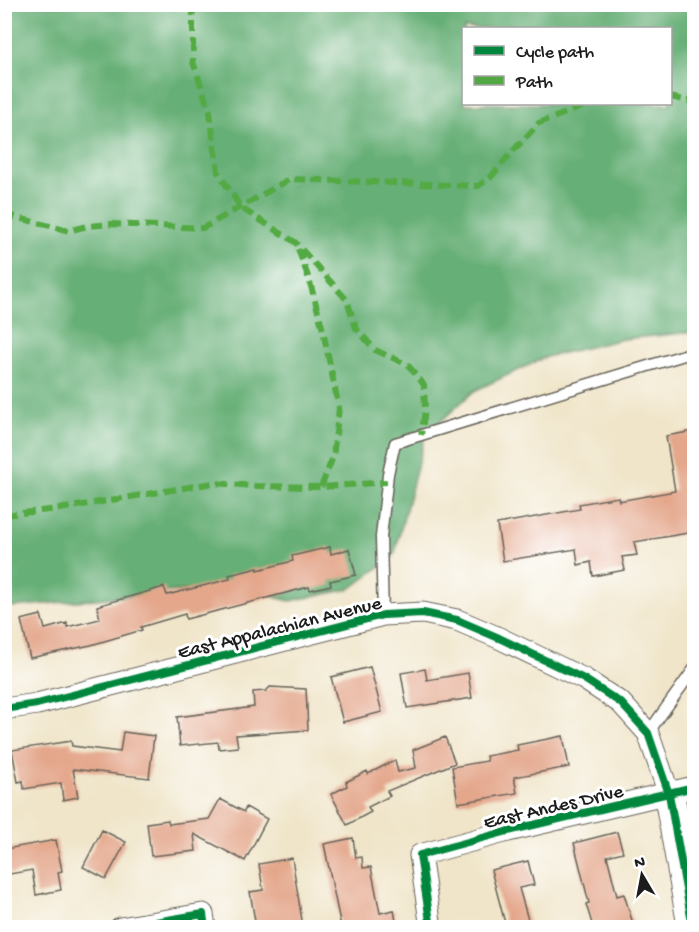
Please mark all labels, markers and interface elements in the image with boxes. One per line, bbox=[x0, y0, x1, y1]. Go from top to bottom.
legend bbox=[462, 27, 672, 105]
text: Cycle path bbox=[516, 43, 594, 64]
text: Path bbox=[515, 73, 553, 94]
street label: East Appalachian Avenue bbox=[176, 593, 385, 666]
street label: East Andes Drive bbox=[482, 781, 627, 836]
north arrow bbox=[612, 845, 672, 905]
text: N bbox=[633, 853, 647, 874]

